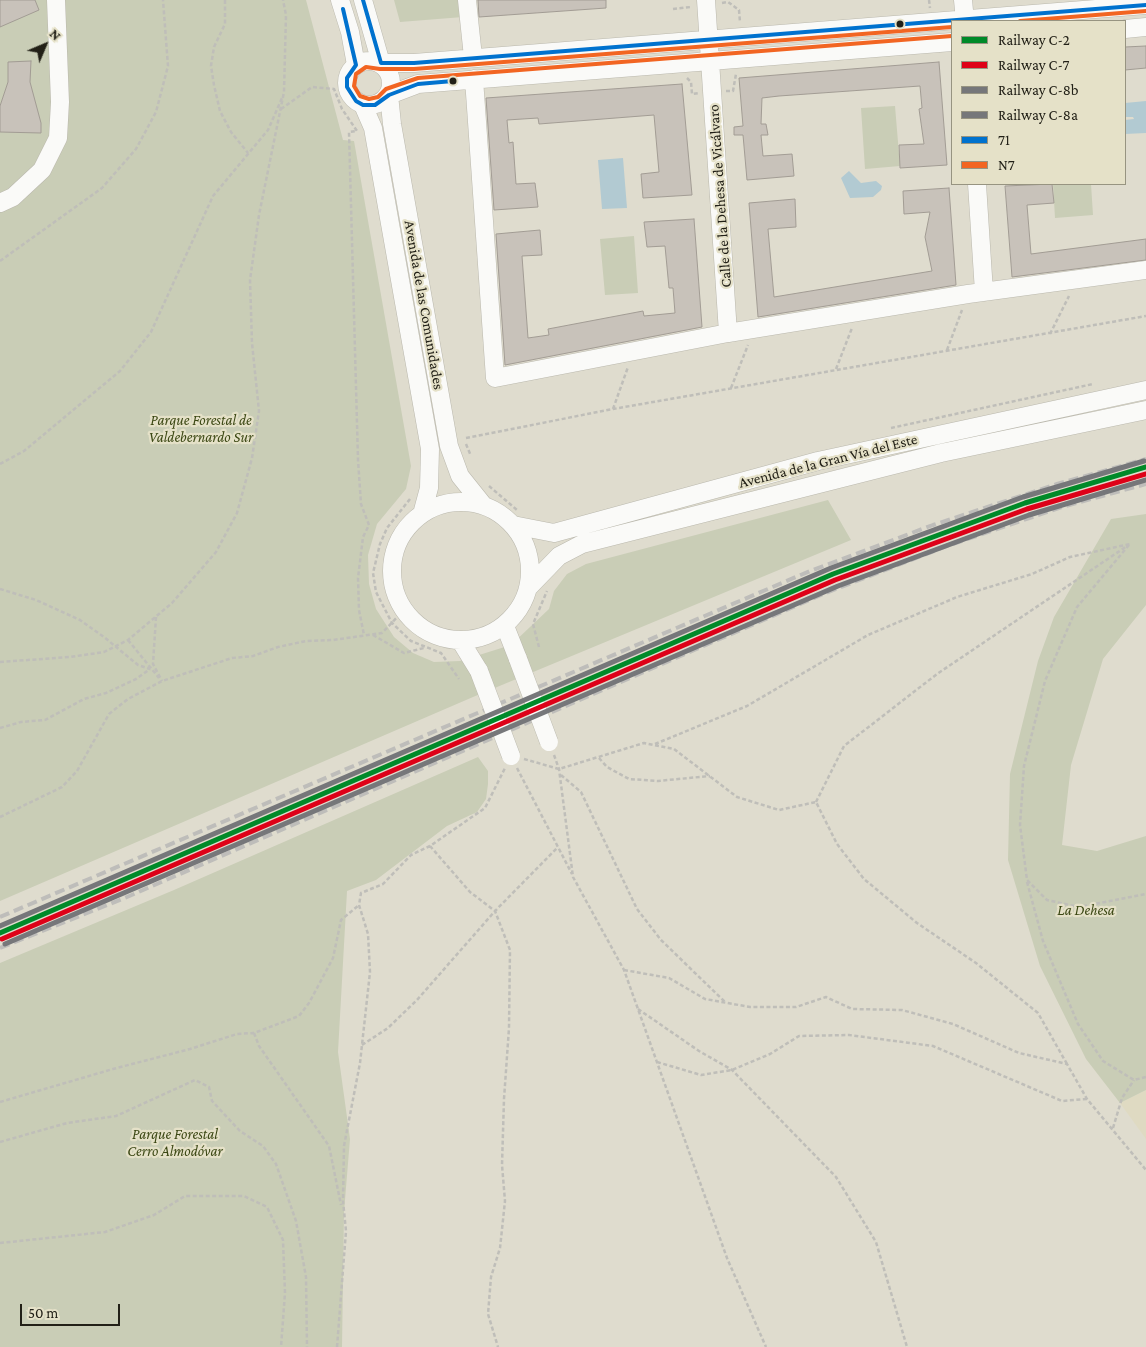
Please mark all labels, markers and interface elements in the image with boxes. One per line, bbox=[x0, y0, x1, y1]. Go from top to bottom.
unlabelled marker bbox=[895, 19, 905, 29]
north arrow bbox=[20, 20, 70, 70]
legend bbox=[951, 20, 1126, 185]
text: N bbox=[47, 25, 65, 43]
text: Railway C-2 bbox=[998, 32, 1070, 48]
text: Railway C-7 bbox=[998, 57, 1069, 73]
unlabelled marker bbox=[448, 76, 458, 86]
text: Railway C-8b bbox=[998, 82, 1079, 98]
street label: Calle de la Dehesa de Vicálvaro bbox=[705, 104, 735, 288]
text: Railway C-8a bbox=[998, 107, 1078, 123]
text: 71 bbox=[998, 132, 1010, 148]
text: N7 bbox=[998, 157, 1015, 173]
street label: Avenida de las Comunidades bbox=[400, 219, 448, 391]
park label: Parque Forestal de Valdebernardo Sur bbox=[149, 411, 253, 446]
street label: Avenida de la Gran Vía del Este bbox=[737, 430, 919, 492]
park label: La Dehesa bbox=[1057, 901, 1115, 919]
park label: Parque Forestal Cerro Almodóvar bbox=[127, 1125, 223, 1160]
scale bar bbox=[22, 1294, 122, 1326]
text: 50 m bbox=[28, 1305, 58, 1321]

